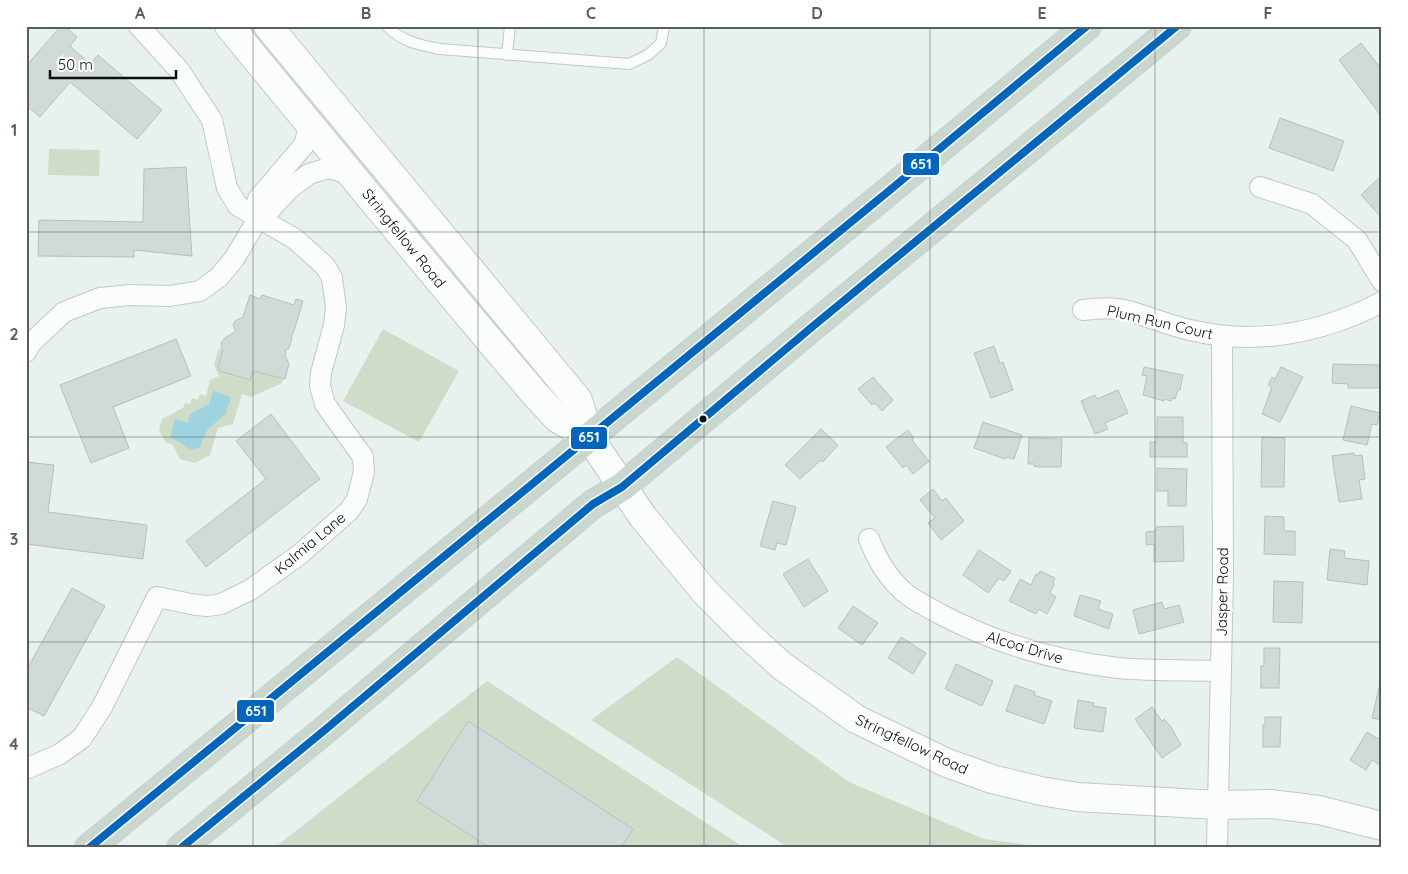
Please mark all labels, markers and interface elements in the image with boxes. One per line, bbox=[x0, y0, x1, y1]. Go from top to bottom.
text: A bbox=[135, 3, 146, 23]
text: B bbox=[361, 3, 371, 23]
text: C bbox=[586, 3, 596, 23]
text: D bbox=[811, 3, 823, 23]
text: E bbox=[1037, 3, 1047, 23]
text: F bbox=[1264, 3, 1273, 23]
scale bar bbox=[50, 48, 176, 80]
text: 50 m bbox=[58, 55, 93, 74]
text: 1 bbox=[11, 120, 17, 140]
line badge: 651 bbox=[902, 152, 940, 176]
text: 651 bbox=[910, 155, 932, 173]
street label: Stringfellow Road bbox=[358, 185, 450, 291]
street label: Plum Run Court bbox=[1105, 301, 1215, 343]
text: 2 bbox=[9, 324, 19, 344]
unlabelled marker bbox=[698, 414, 708, 424]
line badge: 651 bbox=[570, 426, 608, 450]
text: 651 bbox=[578, 428, 600, 446]
street label: Kalmia Lane bbox=[271, 508, 349, 578]
text: 3 bbox=[10, 529, 18, 549]
street label: Jasper Road bbox=[1212, 547, 1232, 637]
street label: Alcoa Drive bbox=[984, 626, 1066, 668]
line badge: 651 bbox=[236, 699, 275, 723]
text: 651 bbox=[245, 702, 267, 720]
street label: Stringfellow Road bbox=[853, 710, 971, 778]
text: 4 bbox=[9, 734, 19, 754]

